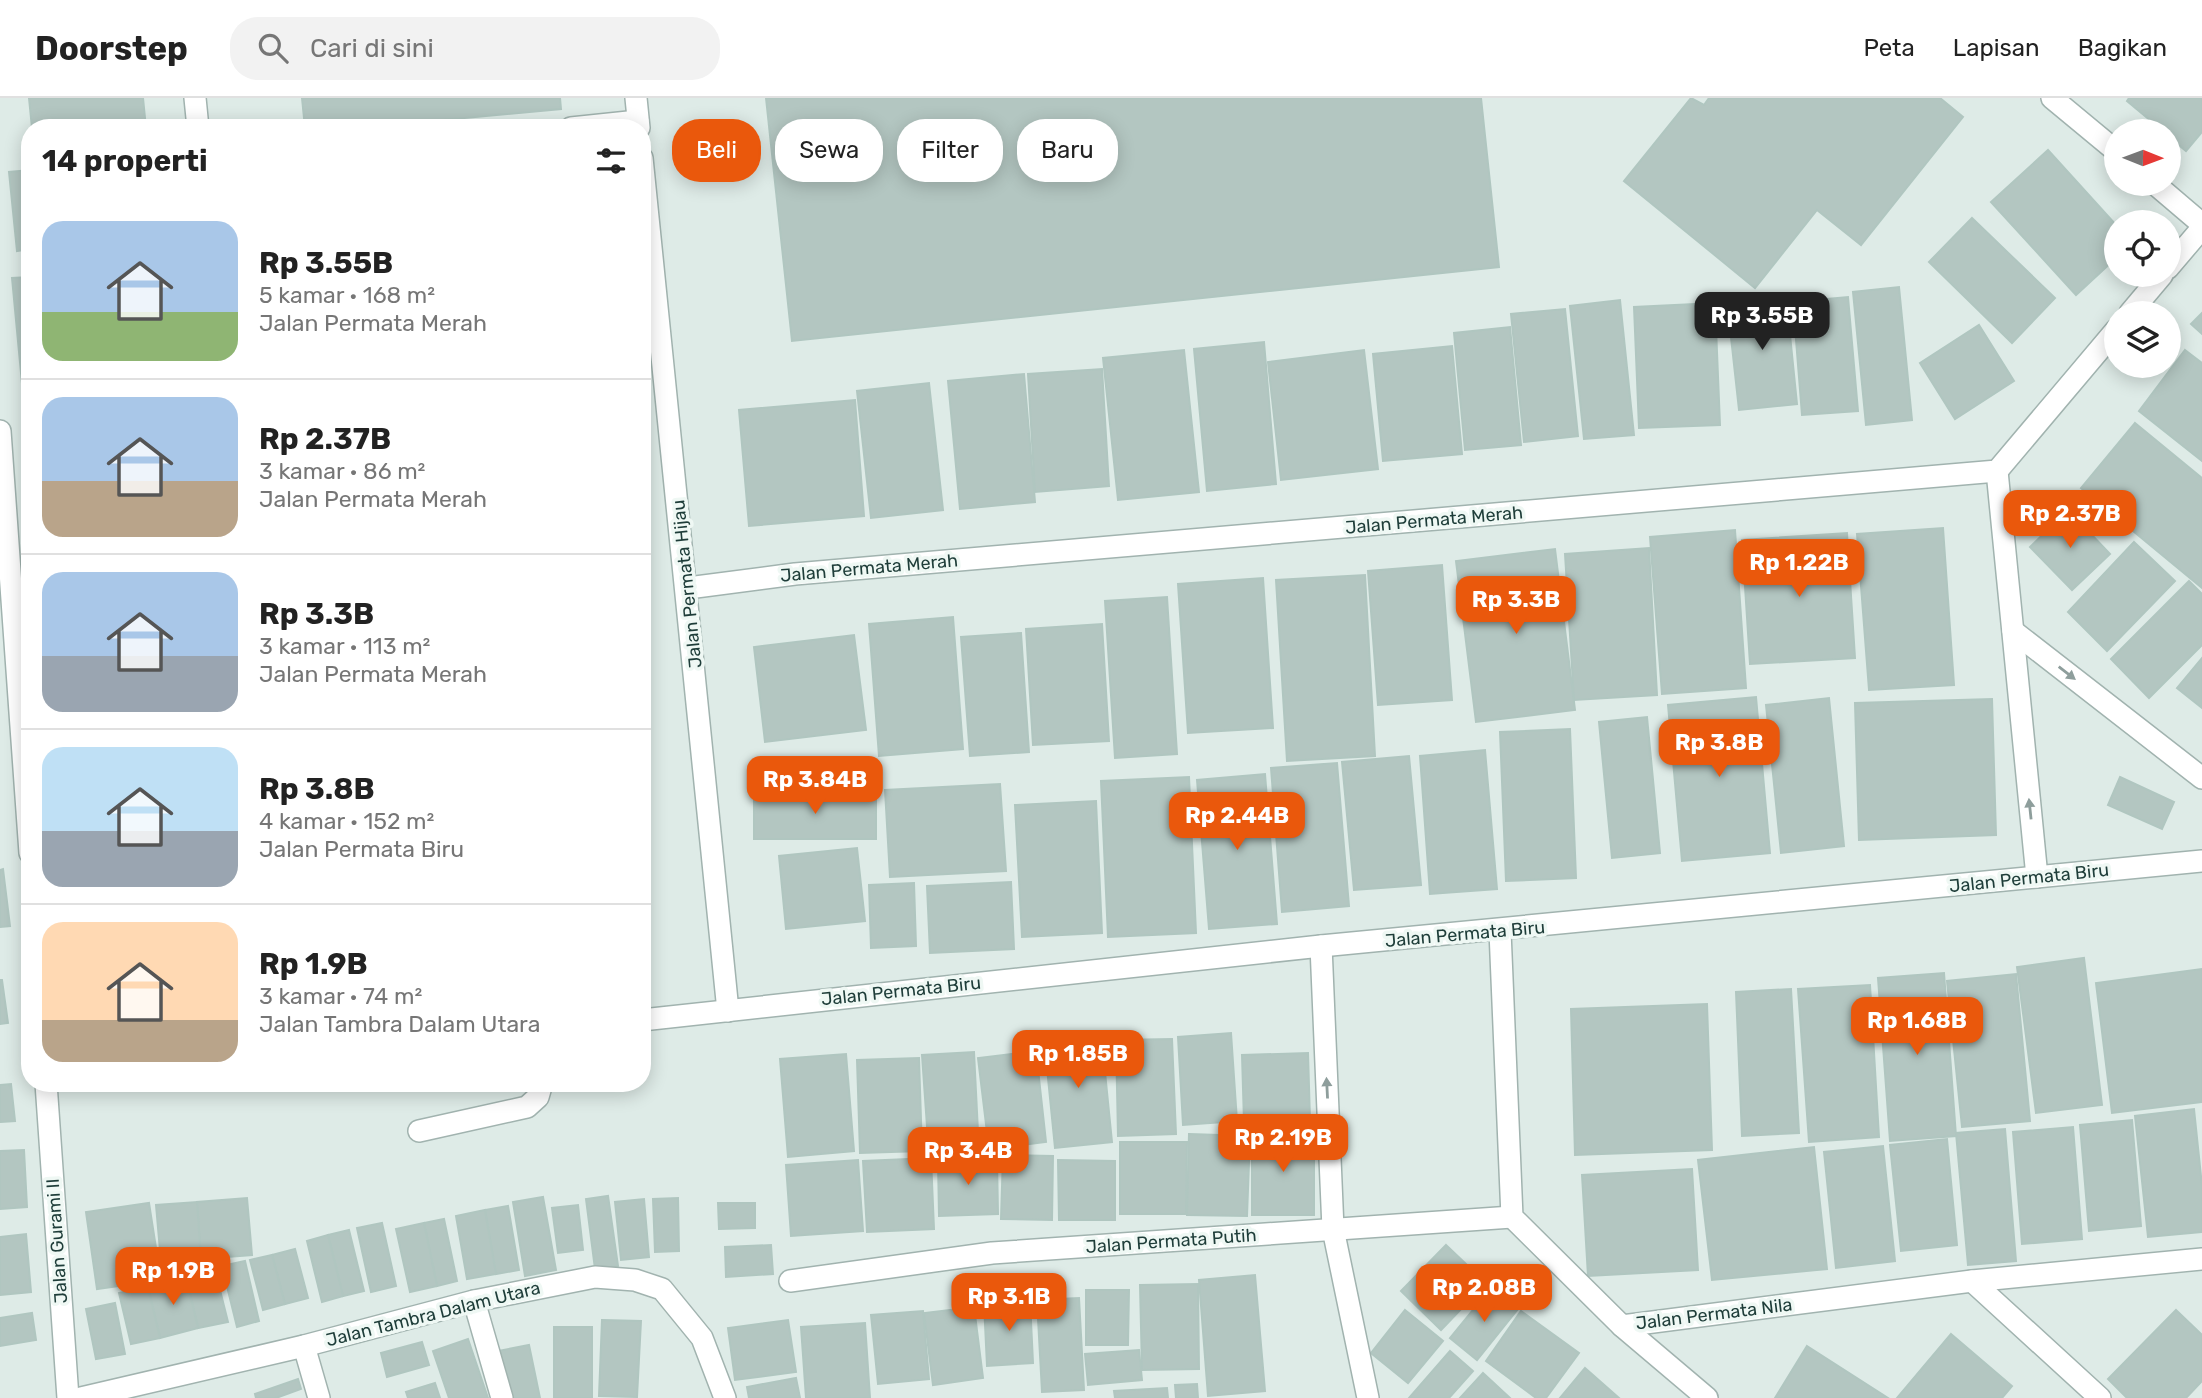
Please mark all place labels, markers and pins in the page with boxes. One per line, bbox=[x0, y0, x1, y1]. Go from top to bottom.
pin: Rp 3.55B bbox=[1690, 292, 1834, 352]
pin: Rp 2.37B bbox=[1998, 490, 2142, 550]
pin: Rp 1.22B bbox=[1727, 540, 1871, 599]
pin: Rp 3.3B bbox=[1451, 576, 1581, 636]
pin: Rp 3.8B bbox=[1654, 720, 1784, 779]
pin: Rp 3.84B bbox=[743, 756, 887, 816]
pin: Rp 2.44B bbox=[1165, 792, 1309, 852]
pin: Rp 1.68B bbox=[1845, 998, 1989, 1057]
pin: Rp 1.85B bbox=[1006, 1030, 1150, 1090]
pin: Rp 2.19B bbox=[1211, 1114, 1355, 1174]
pin: Rp 3.4B bbox=[903, 1128, 1033, 1187]
pin: Rp 1.9B bbox=[108, 1248, 238, 1307]
pin: Rp 2.08B bbox=[1412, 1264, 1556, 1324]
pin: Rp 3.1B bbox=[944, 1274, 1074, 1333]

